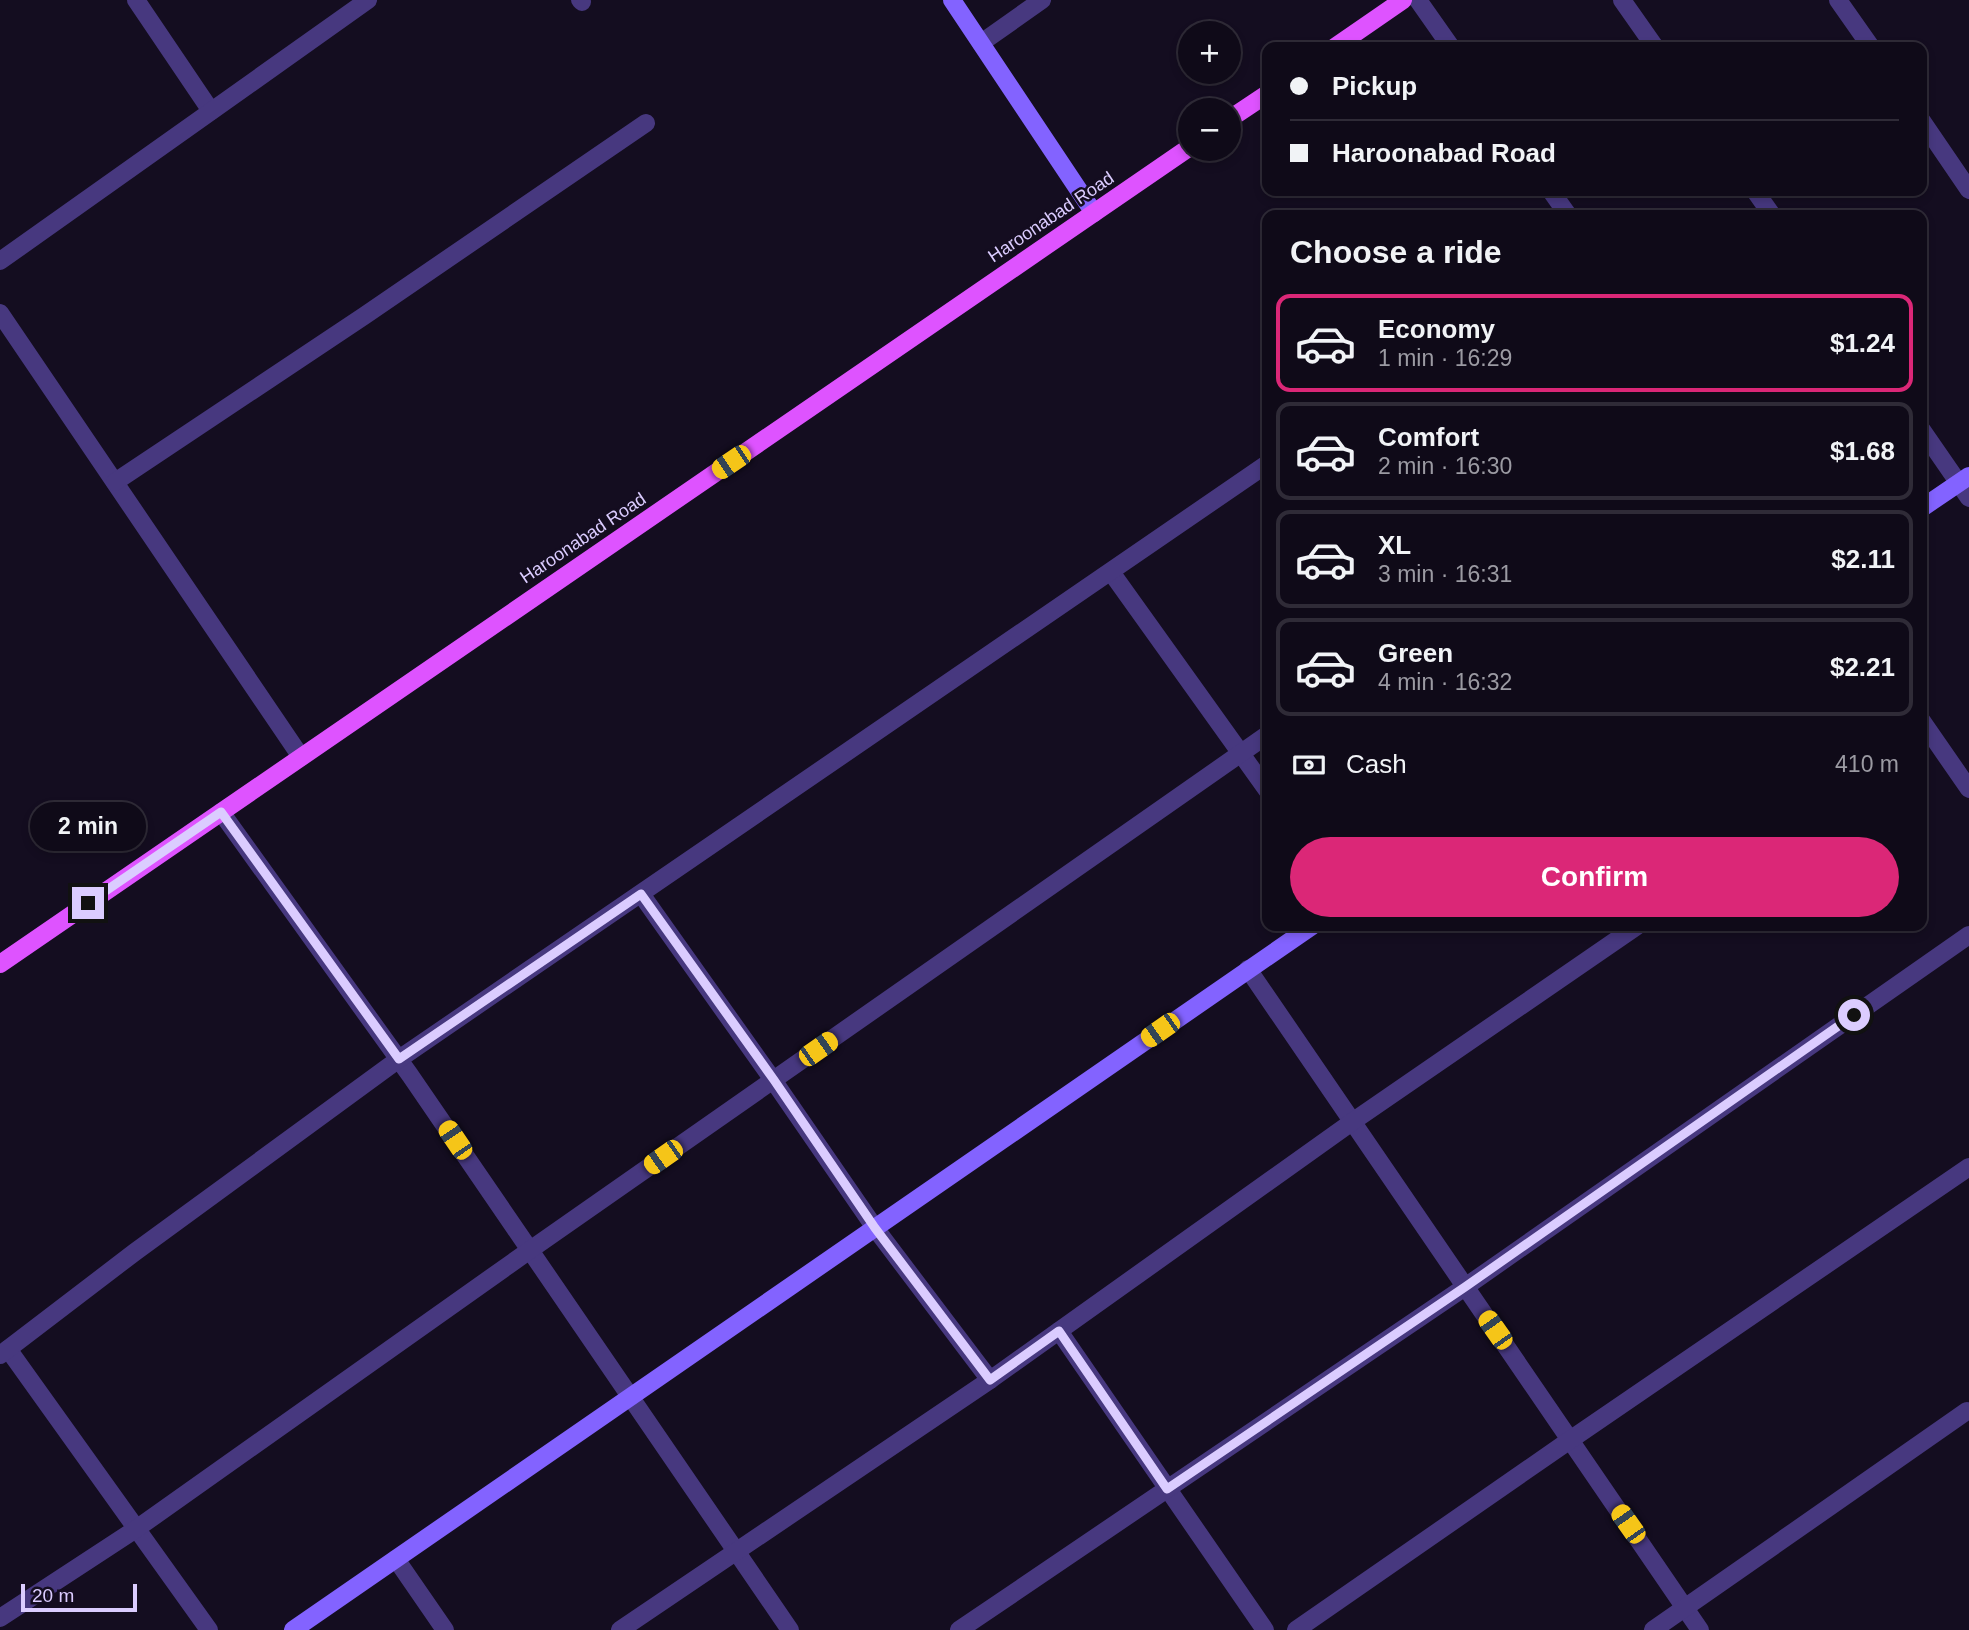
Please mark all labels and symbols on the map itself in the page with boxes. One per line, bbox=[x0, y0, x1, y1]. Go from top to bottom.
street label: Haroonabad Road bbox=[984, 168, 1118, 266]
car bbox=[708, 442, 755, 482]
street label: Haroonabad Road bbox=[516, 489, 650, 587]
callout: 2 min bbox=[30, 802, 146, 850]
route end bbox=[72, 887, 104, 919]
route start bbox=[1838, 999, 1870, 1031]
car bbox=[1137, 1009, 1184, 1051]
car bbox=[795, 1028, 842, 1070]
car bbox=[435, 1117, 476, 1163]
car bbox=[640, 1136, 687, 1178]
car bbox=[1475, 1307, 1516, 1353]
car bbox=[1608, 1501, 1649, 1547]
scale bar bbox=[21, 1581, 136, 1613]

